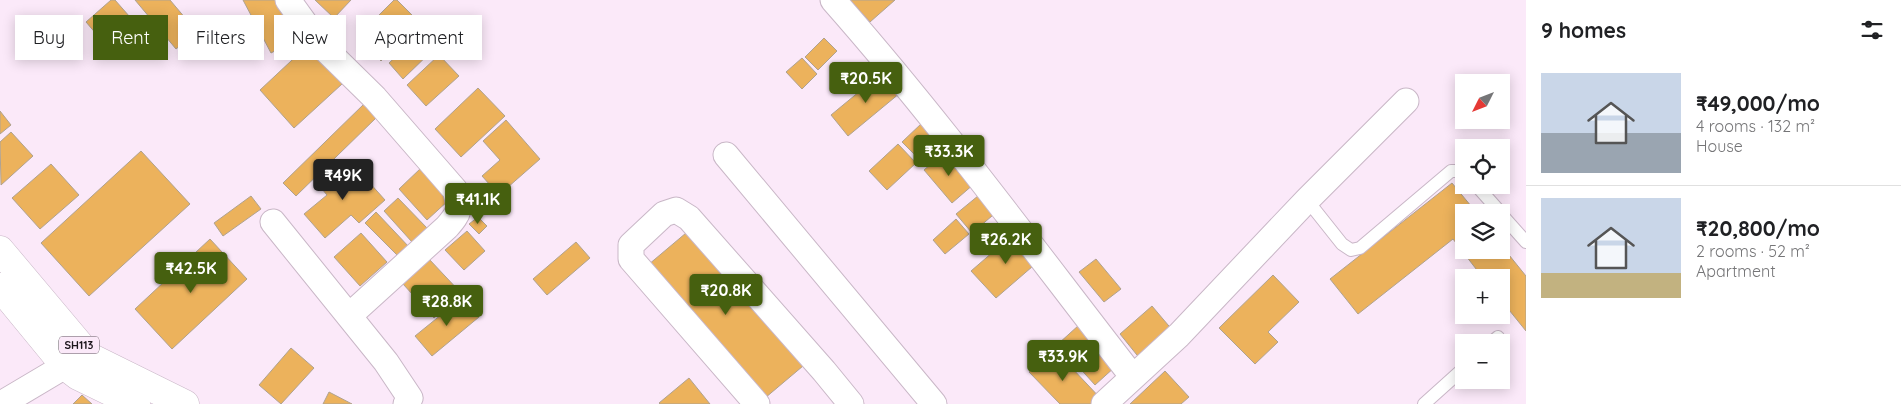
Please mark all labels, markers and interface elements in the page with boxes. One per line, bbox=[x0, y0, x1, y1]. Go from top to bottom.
chip: Buy bbox=[15, 15, 83, 60]
chip: Rent bbox=[93, 15, 168, 60]
chip: Filters bbox=[178, 15, 264, 60]
chip: New bbox=[274, 15, 346, 60]
chip: Apartment bbox=[356, 15, 482, 60]
icon: filters bbox=[1858, 16, 1886, 44]
text: 9 homes bbox=[1541, 17, 1626, 43]
pin: ₹20.5K bbox=[825, 62, 907, 104]
text: ₹20.5K bbox=[840, 68, 892, 88]
north arrow bbox=[1455, 74, 1510, 129]
map controls bbox=[1455, 74, 1510, 389]
text: ₹49,000/mo bbox=[1696, 90, 1820, 116]
icon: home bbox=[1581, 93, 1641, 153]
text: 4 rooms · 132 m² bbox=[1696, 116, 1815, 136]
pin: ₹33.3K bbox=[908, 134, 990, 177]
text: House bbox=[1696, 136, 1743, 156]
button: locate bbox=[1455, 139, 1510, 194]
text: ₹33.3K bbox=[924, 141, 974, 161]
pin: ₹49K bbox=[313, 158, 373, 201]
text: ₹49K bbox=[324, 165, 362, 185]
pin: ₹41.1K bbox=[437, 182, 519, 225]
text: ₹41.1K bbox=[456, 189, 500, 209]
button: layers bbox=[1455, 204, 1510, 259]
text: ₹20,800/mo bbox=[1696, 215, 1820, 241]
icon: home bbox=[1581, 218, 1641, 278]
pin: ₹26.2K bbox=[965, 222, 1047, 265]
text: ₹26.2K bbox=[981, 229, 1031, 249]
text: 2 rooms · 52 m² bbox=[1696, 241, 1810, 261]
pin: ₹42.5K bbox=[150, 252, 232, 294]
text: ₹42.5K bbox=[165, 258, 217, 278]
text: Apartment bbox=[1696, 261, 1776, 281]
button: + bbox=[1455, 269, 1510, 324]
pin: ₹20.8K bbox=[685, 274, 767, 316]
text: ₹20.8K bbox=[700, 280, 752, 300]
pin: ₹28.8K bbox=[406, 284, 488, 327]
text: ₹28.8K bbox=[422, 291, 472, 311]
button: − bbox=[1455, 334, 1510, 389]
road number: SH113 bbox=[59, 336, 99, 354]
pin: ₹33.9K bbox=[1022, 340, 1104, 382]
text: ₹33.9K bbox=[1038, 346, 1088, 366]

